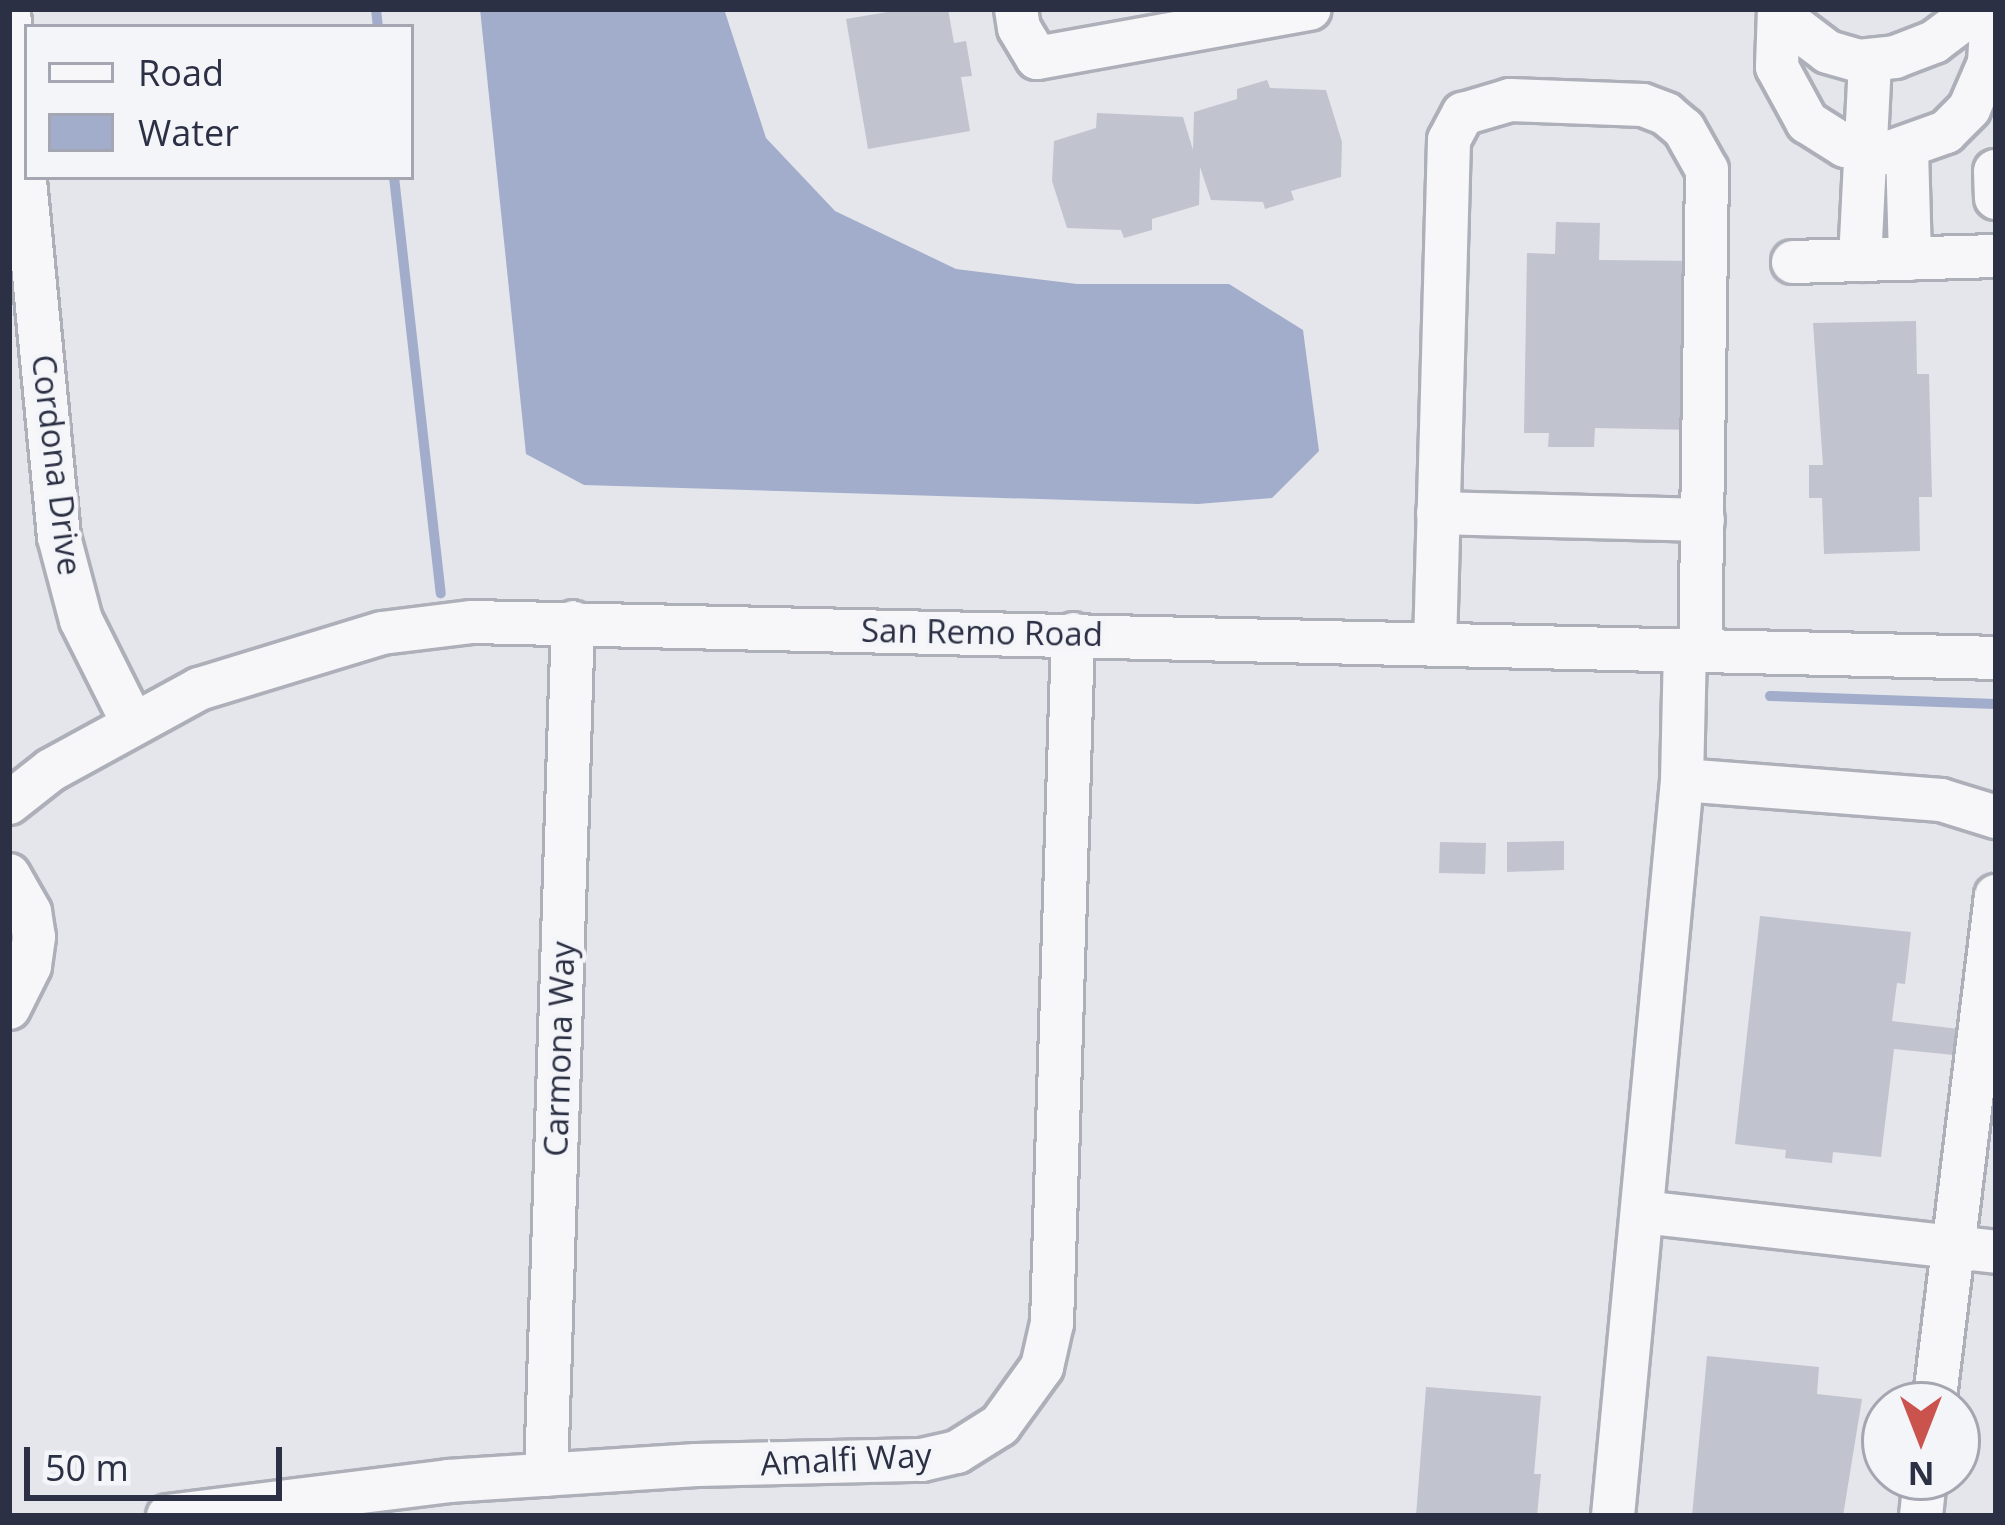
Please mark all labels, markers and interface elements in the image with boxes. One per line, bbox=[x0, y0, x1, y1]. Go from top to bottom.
legend bbox=[24, 24, 414, 180]
text: Road bbox=[138, 48, 224, 97]
text: Water bbox=[138, 108, 239, 157]
street label: Cordona Drive bbox=[24, 352, 90, 578]
street label: San Remo Road bbox=[861, 610, 1103, 654]
street label: Carmona Way bbox=[535, 941, 583, 1157]
north arrow bbox=[1861, 1381, 1981, 1501]
scale bar bbox=[30, 1423, 288, 1497]
street label: Amalfi Way bbox=[759, 1435, 933, 1483]
text: 50 m bbox=[45, 1443, 129, 1492]
text: N bbox=[1908, 1452, 1934, 1497]

